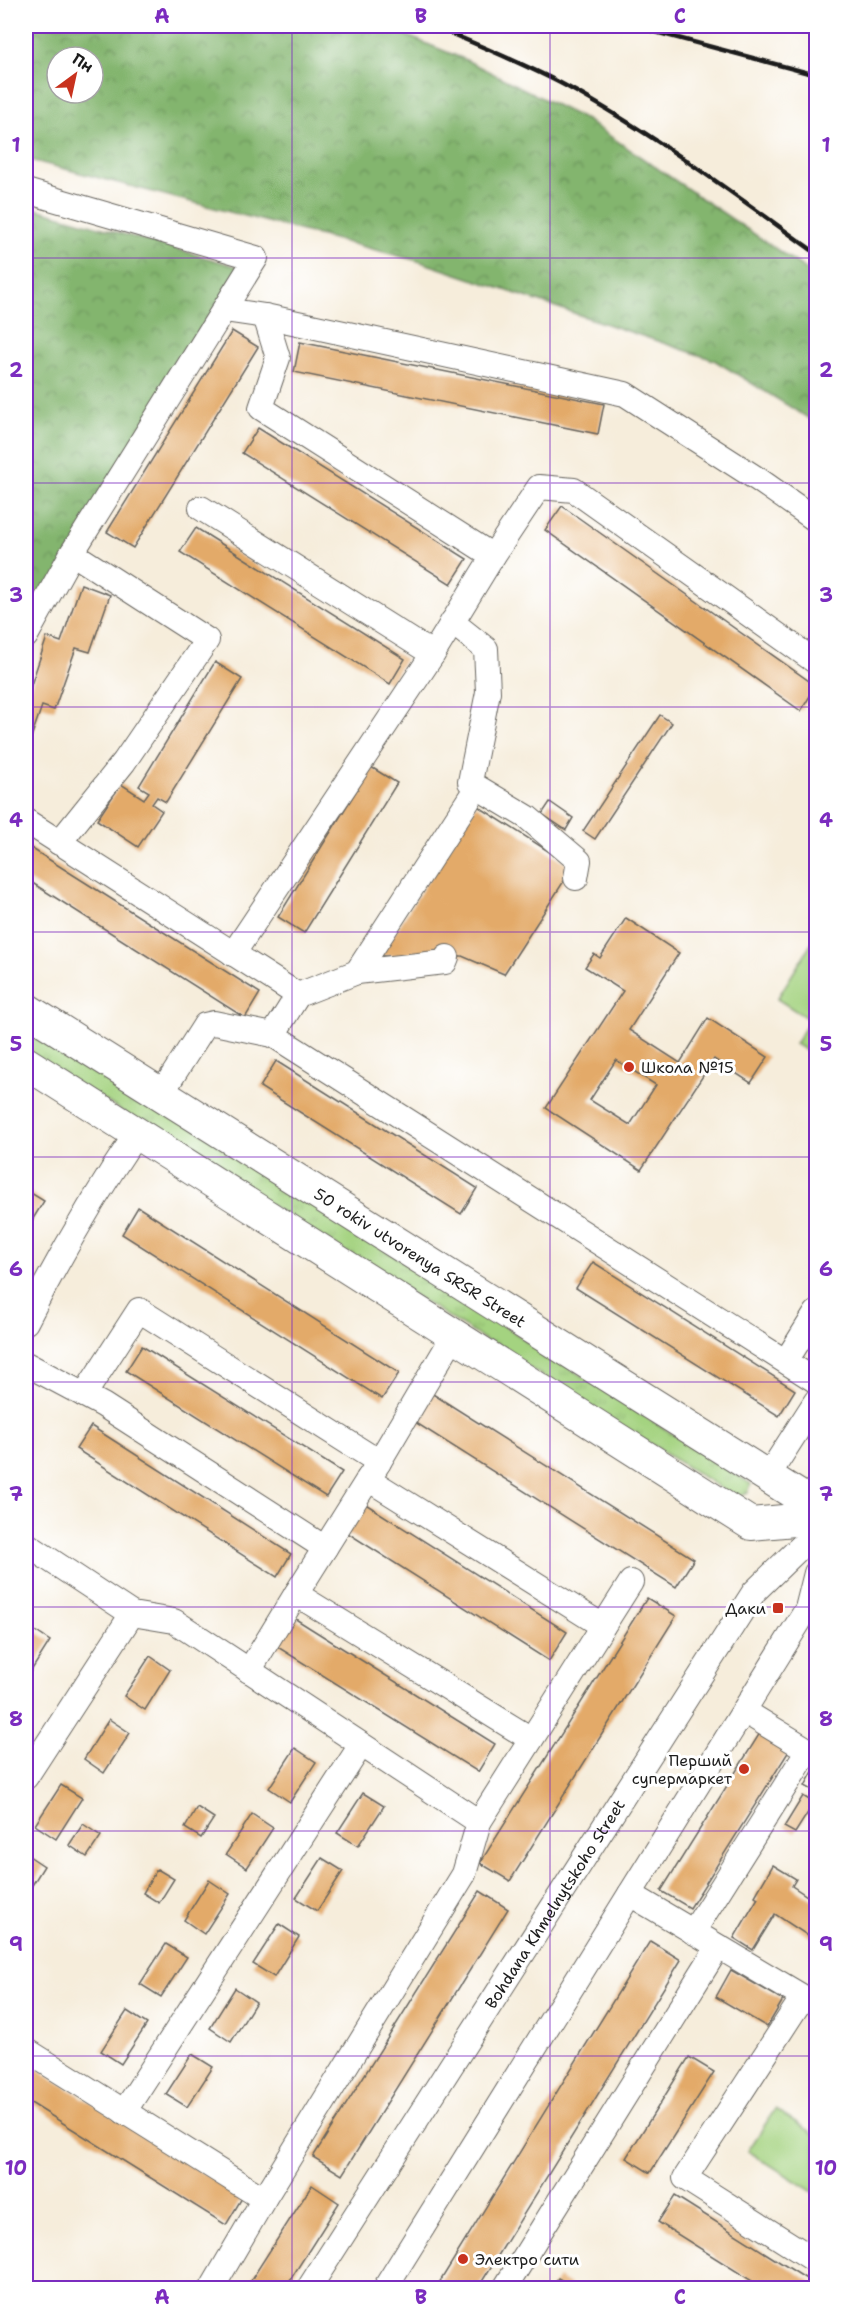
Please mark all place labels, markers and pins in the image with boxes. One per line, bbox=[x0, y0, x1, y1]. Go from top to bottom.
place label: Школа №15 bbox=[641, 1057, 734, 1078]
marker: Школа №15 bbox=[622, 1060, 636, 1074]
place label: Даки bbox=[725, 1598, 766, 1619]
marker: Даки bbox=[771, 1601, 785, 1615]
place label: Перший супермаркет bbox=[632, 1750, 733, 1789]
marker: Перший супермаркет bbox=[737, 1762, 751, 1776]
place label: Электро сити bbox=[475, 2249, 579, 2270]
marker: Электро сити bbox=[456, 2252, 470, 2266]

